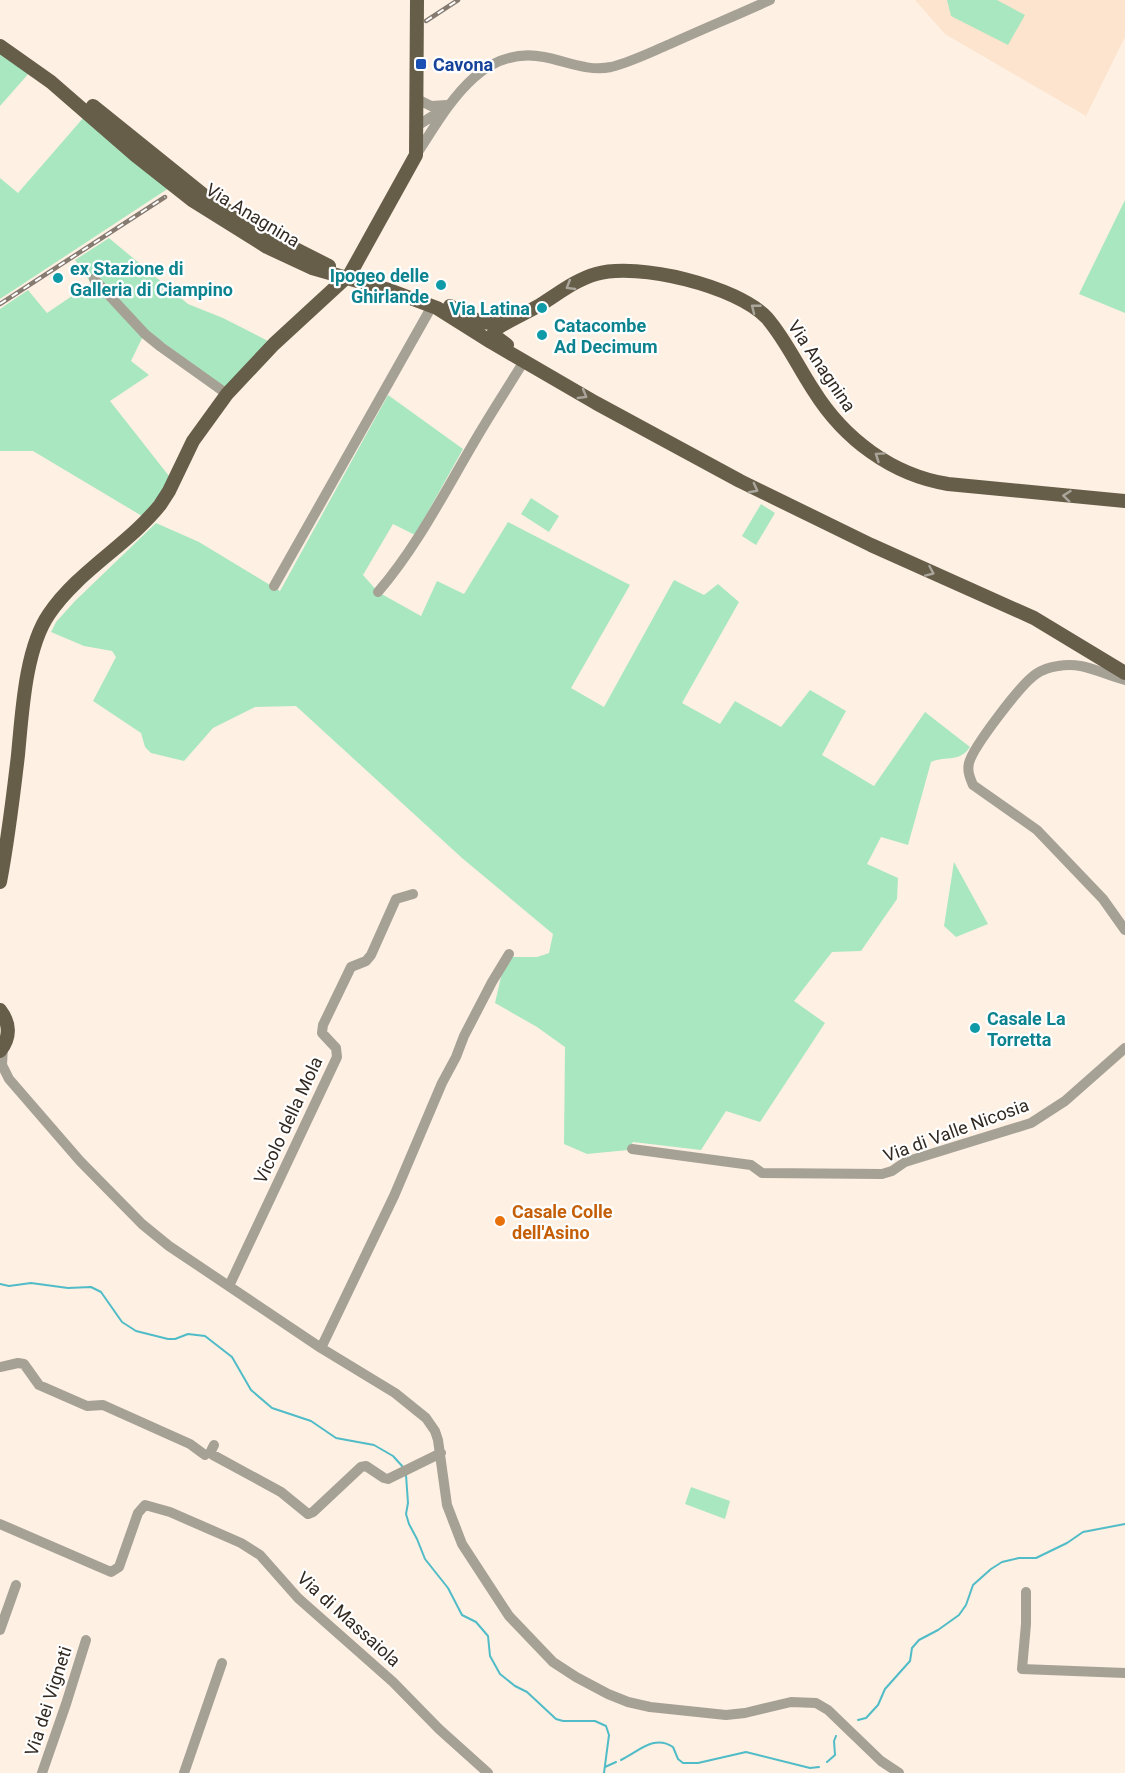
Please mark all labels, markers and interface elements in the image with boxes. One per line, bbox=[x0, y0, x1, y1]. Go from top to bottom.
place label: Cavona bbox=[433, 54, 494, 75]
marker: Cavona bbox=[414, 57, 428, 71]
street label: Via Anagnina bbox=[202, 179, 304, 251]
place label: ex Stazione di Galleria di Ciampino bbox=[70, 258, 233, 300]
place label: Ipogeo delle Ghirlande bbox=[330, 265, 429, 307]
marker: ex Stazione di Galleria di Ciampino bbox=[51, 271, 65, 285]
marker: Ipogeo delle Ghirlande bbox=[434, 278, 448, 292]
one-way arrow bbox=[566, 279, 576, 291]
place label: Via Latina bbox=[449, 298, 530, 319]
marker: Via Latina bbox=[535, 301, 549, 315]
one-way arrow bbox=[751, 305, 762, 316]
place label: Catacombe Ad Decimum bbox=[554, 315, 658, 357]
street label: Via Anagnina bbox=[784, 316, 860, 416]
marker: Catacombe Ad Decimum bbox=[535, 328, 549, 342]
one-way arrow bbox=[577, 388, 587, 400]
one-way arrow bbox=[874, 452, 885, 463]
one-way arrow bbox=[748, 482, 758, 493]
one-way arrow bbox=[1062, 490, 1071, 503]
one-way arrow bbox=[924, 564, 935, 576]
place label: Casale La Torretta bbox=[987, 1008, 1066, 1050]
marker: Casale La Torretta bbox=[968, 1021, 982, 1035]
street label: Vicolo della Mola bbox=[249, 1053, 327, 1187]
street label: Via di Valle Nicosia bbox=[880, 1094, 1032, 1166]
place label: Casale Colle dell'Asino bbox=[512, 1201, 613, 1243]
marker: Casale Colle dell'Asino bbox=[493, 1214, 507, 1228]
street label: Via di Massaiola bbox=[293, 1567, 405, 1671]
street label: Via dei Vigneti bbox=[20, 1643, 76, 1759]

